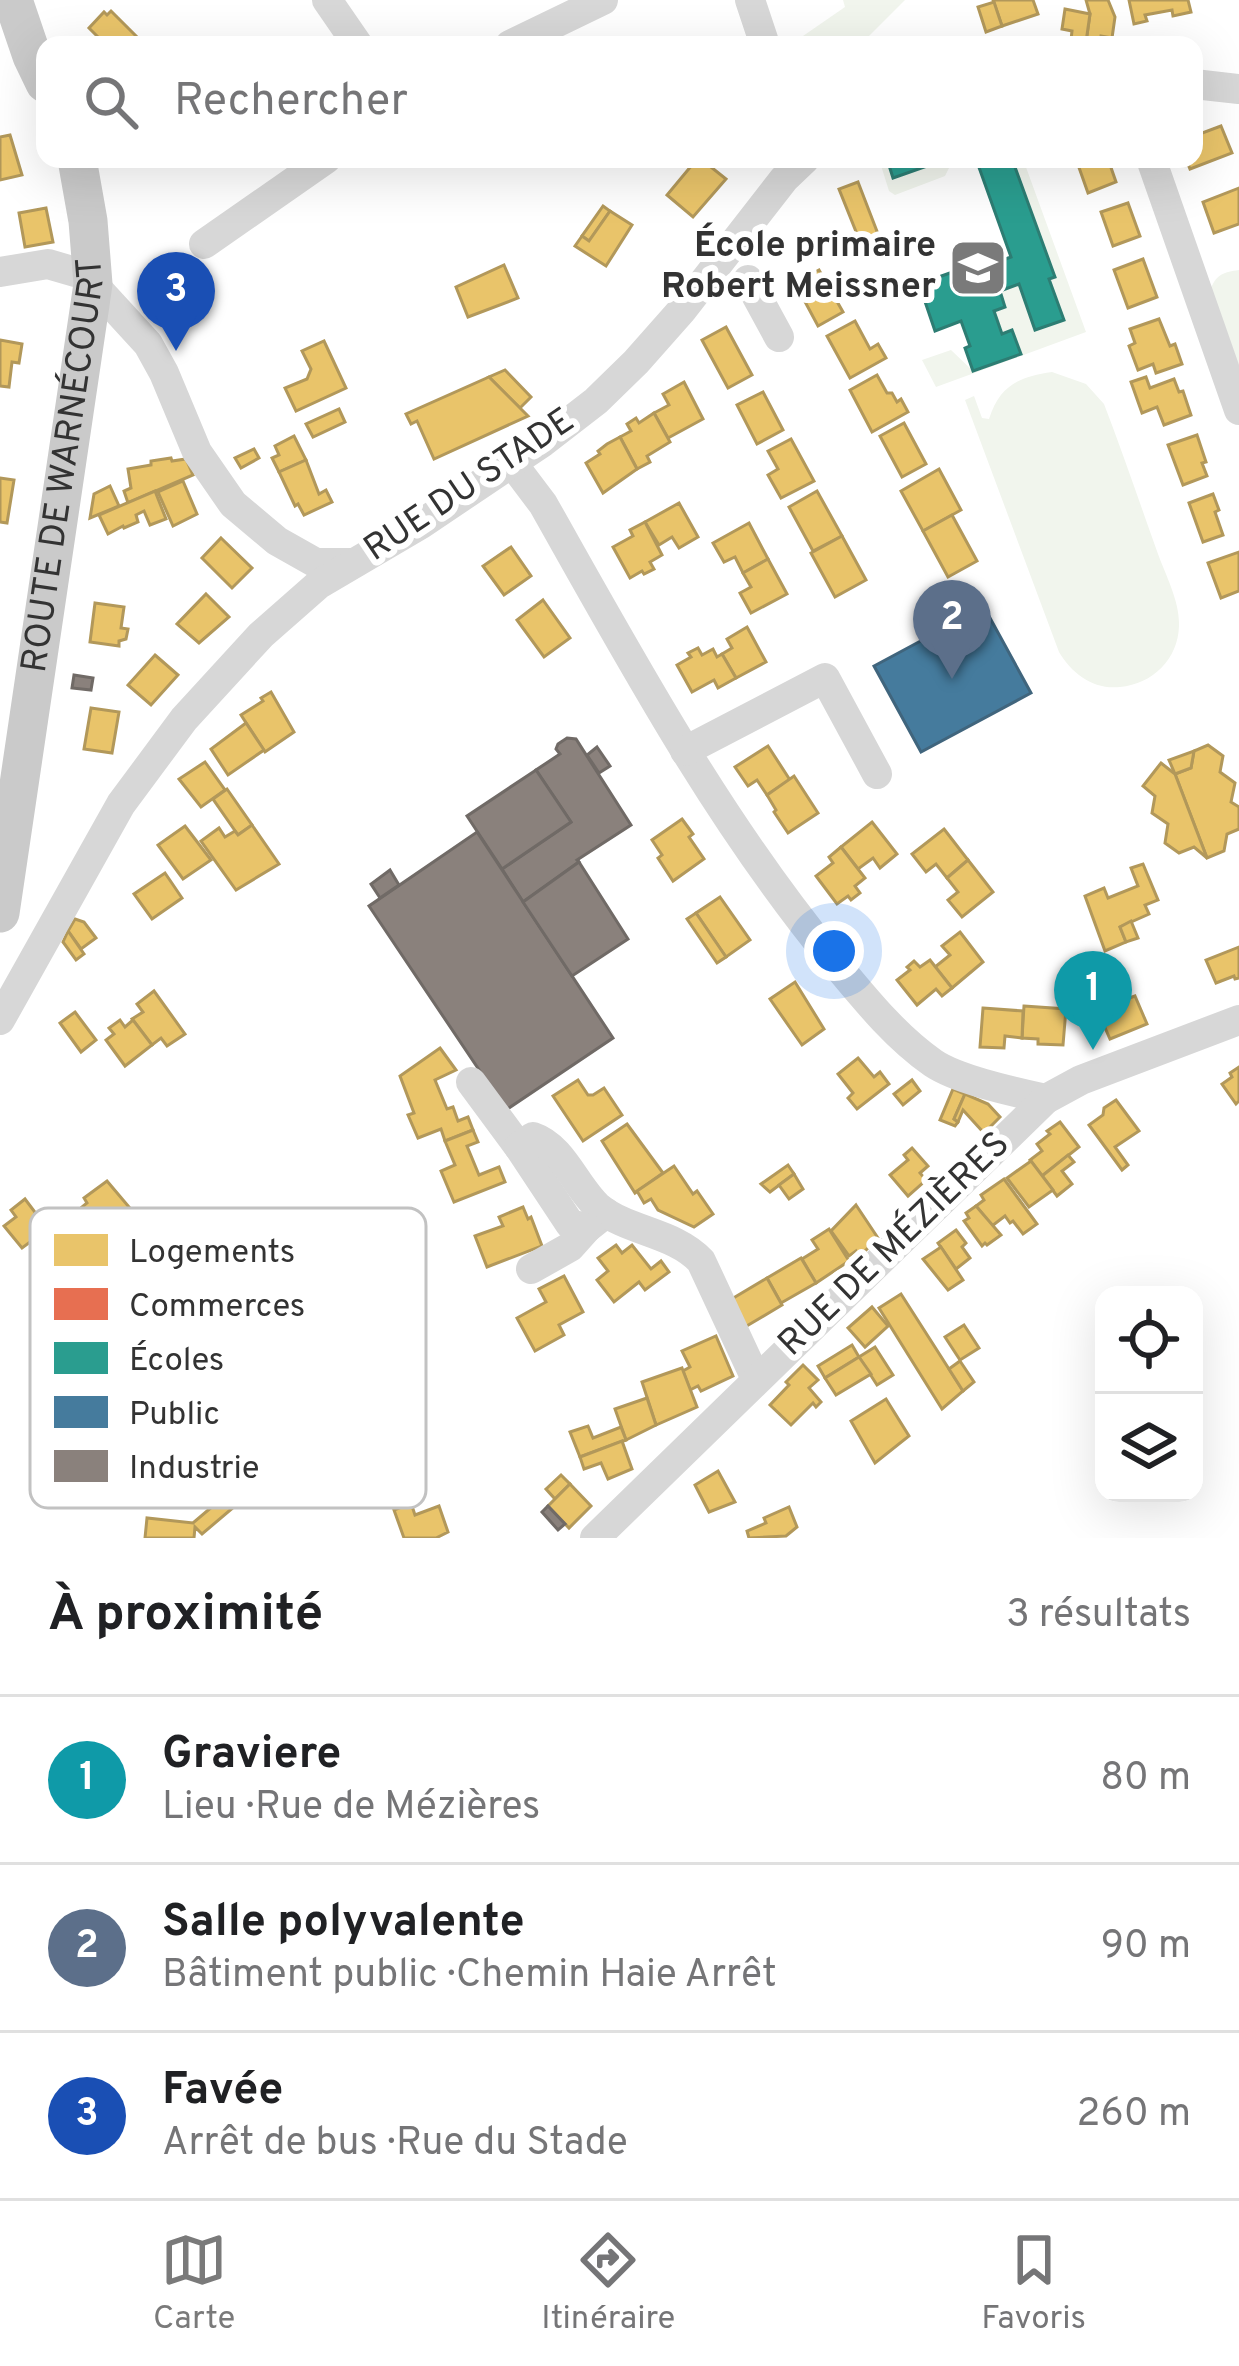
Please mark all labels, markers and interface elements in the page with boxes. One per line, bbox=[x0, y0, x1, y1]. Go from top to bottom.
search box bbox=[36, 36, 1203, 168]
icon: search bbox=[78, 69, 144, 135]
text: Rechercher bbox=[174, 74, 408, 131]
place label: École primaire Robert Meissner bbox=[661, 222, 936, 311]
school or university icon: École primaire Robert Meissner bbox=[947, 237, 1009, 299]
pin: 3 bbox=[137, 252, 215, 351]
street label: ROUTE DE WARNÉCOURT bbox=[13, 255, 117, 676]
street label: RUE DU STADE bbox=[356, 399, 584, 573]
pin: 2 bbox=[913, 580, 991, 679]
your location bbox=[804, 921, 864, 981]
pin: 1 bbox=[1054, 951, 1132, 1050]
street label: RUE DE MÉZIÈRES bbox=[768, 1121, 1021, 1367]
legend bbox=[30, 1208, 426, 1508]
text: Logements bbox=[129, 1233, 295, 1275]
map controls bbox=[1095, 1286, 1203, 1502]
button: locate bbox=[1095, 1286, 1203, 1394]
text: Commerces bbox=[129, 1287, 305, 1329]
text: Écoles bbox=[129, 1340, 224, 1383]
button: layers bbox=[1095, 1394, 1203, 1502]
text: Public bbox=[129, 1395, 220, 1437]
text: Industrie bbox=[129, 1449, 260, 1491]
text: À proximité bbox=[48, 1584, 323, 1649]
text: 3 résultats bbox=[1006, 1592, 1191, 1641]
text: Graviere bbox=[162, 1727, 341, 1784]
text: 1 bbox=[79, 1755, 95, 1804]
text: 80 m bbox=[1100, 1755, 1191, 1804]
text: Lieu · Rue de Mézières bbox=[162, 1784, 540, 1833]
text: Salle polyvalente bbox=[162, 1895, 525, 1952]
text: 2 bbox=[75, 1923, 99, 1972]
text: 90 m bbox=[1101, 1923, 1191, 1972]
text: Bâtiment public · Chemin Haie Arrêt bbox=[162, 1952, 777, 2001]
text: Favée bbox=[162, 2063, 283, 2120]
text: 3 bbox=[75, 2091, 99, 2140]
text: 260 m bbox=[1077, 2091, 1191, 2140]
text: Arrêt de bus · Rue du Stade bbox=[162, 2120, 628, 2169]
tab: Carte bbox=[153, 2227, 235, 2341]
tab: Itinéraire bbox=[541, 2227, 675, 2341]
tab: Favoris bbox=[981, 2227, 1086, 2341]

